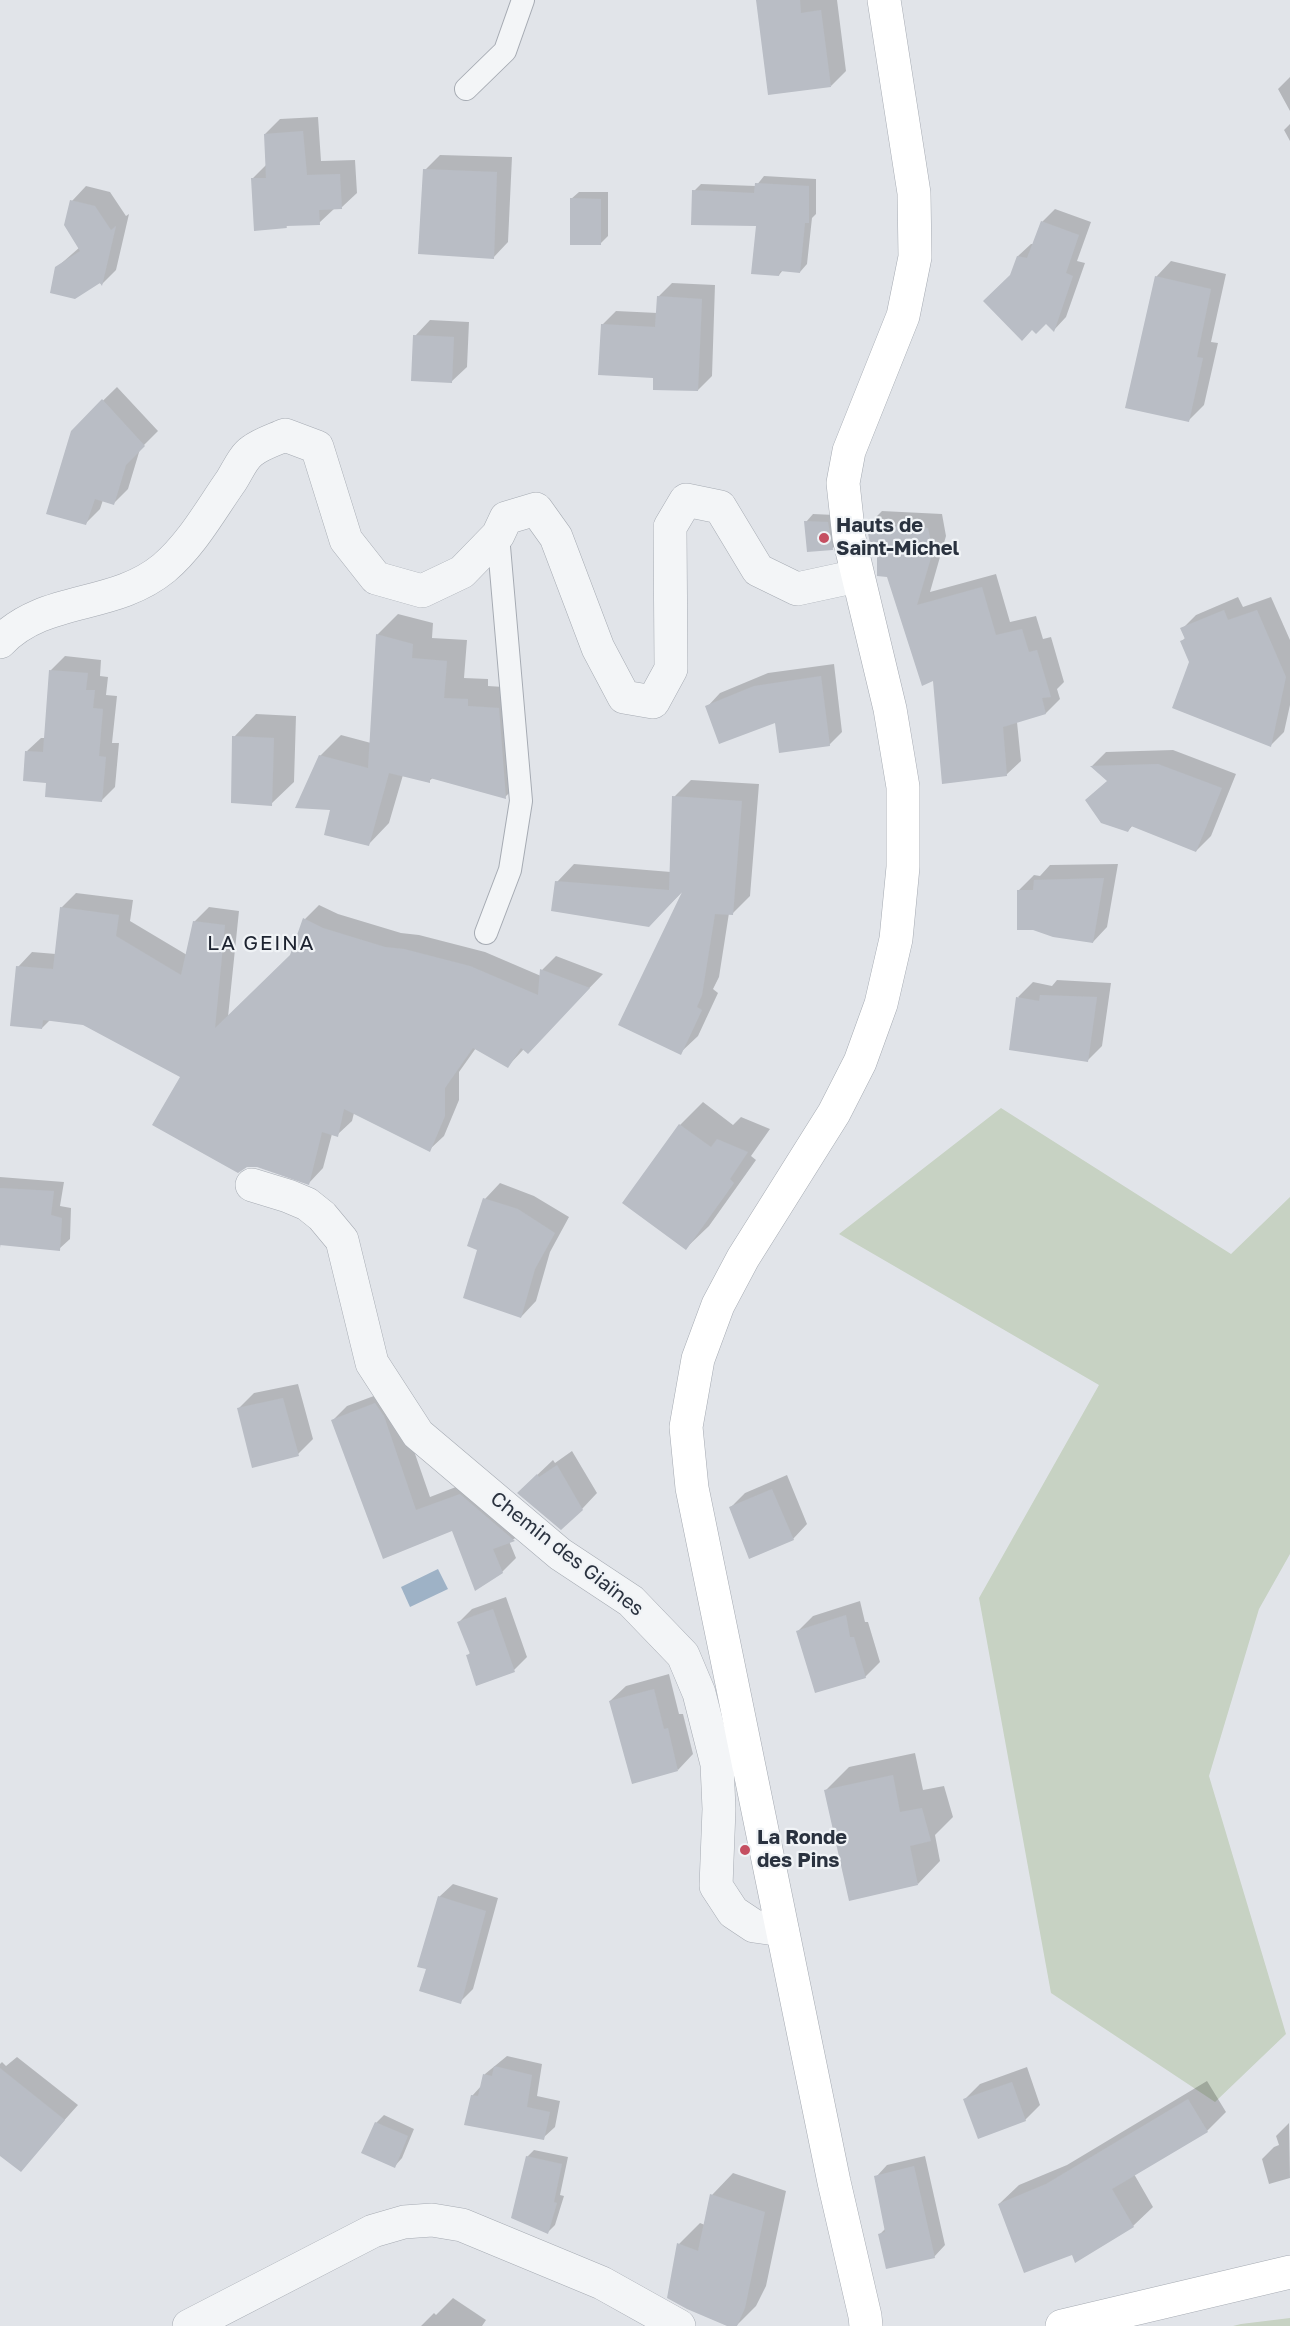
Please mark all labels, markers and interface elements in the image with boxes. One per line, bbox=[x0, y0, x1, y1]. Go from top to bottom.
place label: Hauts de Saint-Michel bbox=[836, 514, 959, 561]
marker: Hauts de Saint-Michel bbox=[817, 531, 831, 545]
district label: LA GEINA bbox=[207, 930, 315, 956]
street label: Chemin des Giaïnes bbox=[486, 1487, 648, 1621]
place label: La Ronde des Pins bbox=[757, 1826, 847, 1873]
marker: La Ronde des Pins bbox=[738, 1843, 752, 1857]

